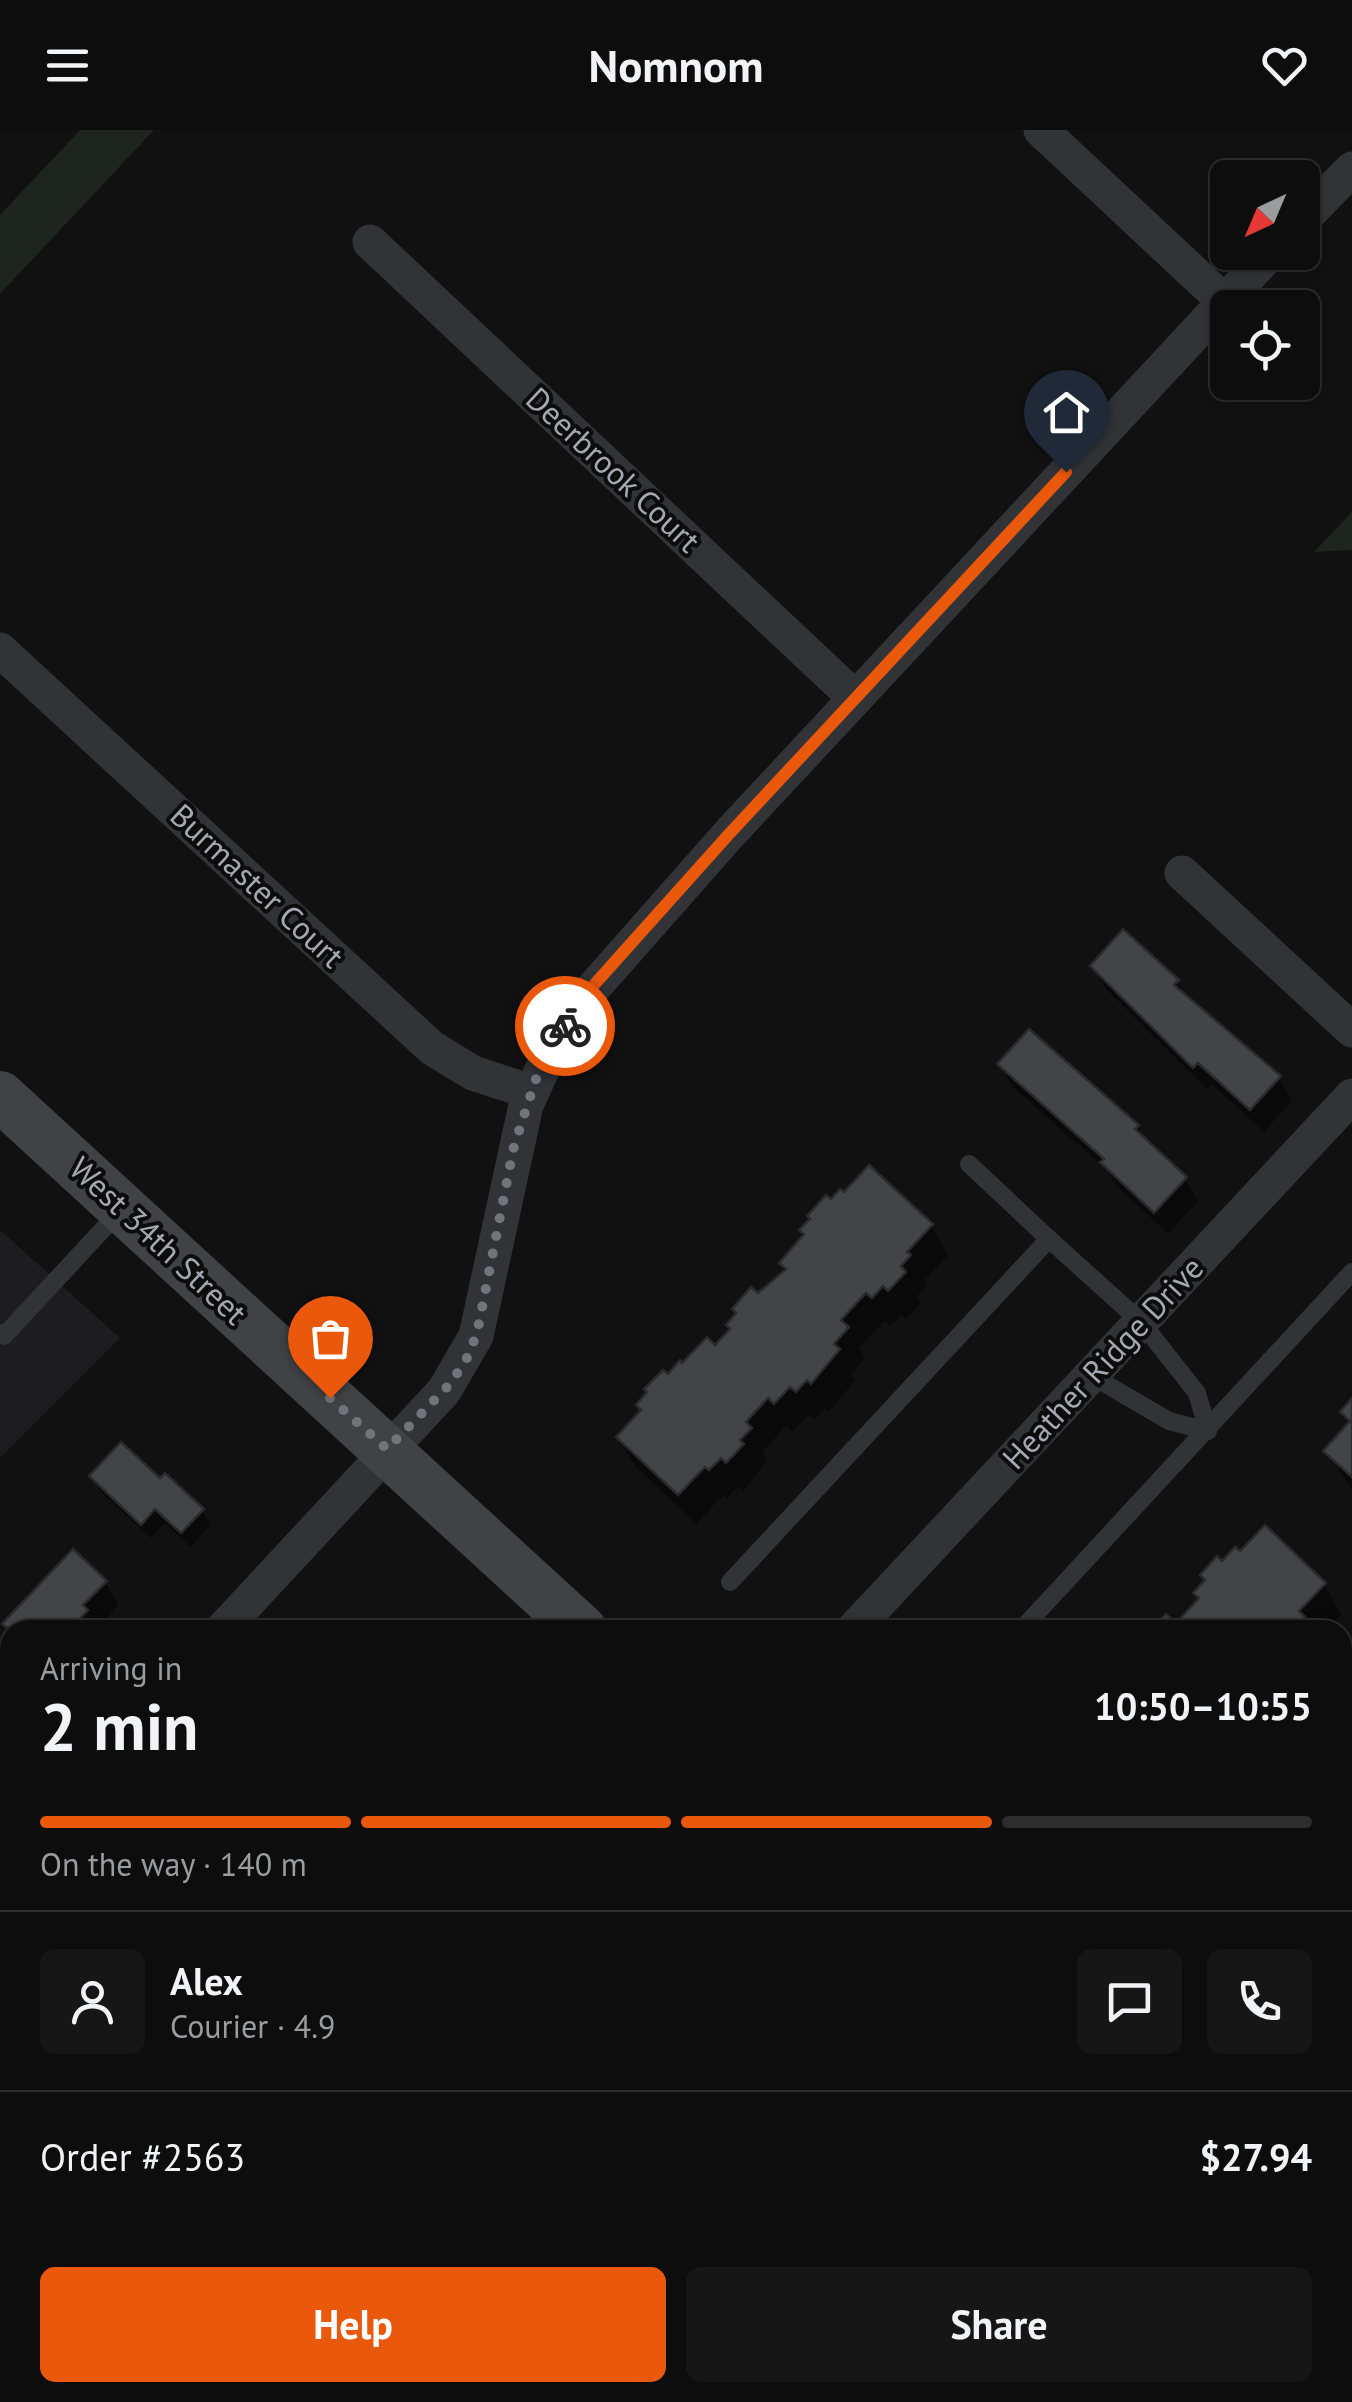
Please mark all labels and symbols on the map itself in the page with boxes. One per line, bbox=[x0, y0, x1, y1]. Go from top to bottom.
north arrow bbox=[1210, 160, 1320, 270]
pin bbox=[1024, 370, 1109, 473]
street label: Deerbrook Court bbox=[518, 378, 710, 561]
street label: Burmaster Court bbox=[162, 794, 353, 977]
courier bbox=[515, 976, 615, 1076]
street label: West 34th Street bbox=[61, 1147, 256, 1333]
street label: Heather Ridge Drive bbox=[993, 1247, 1212, 1478]
pin bbox=[288, 1296, 373, 1399]

